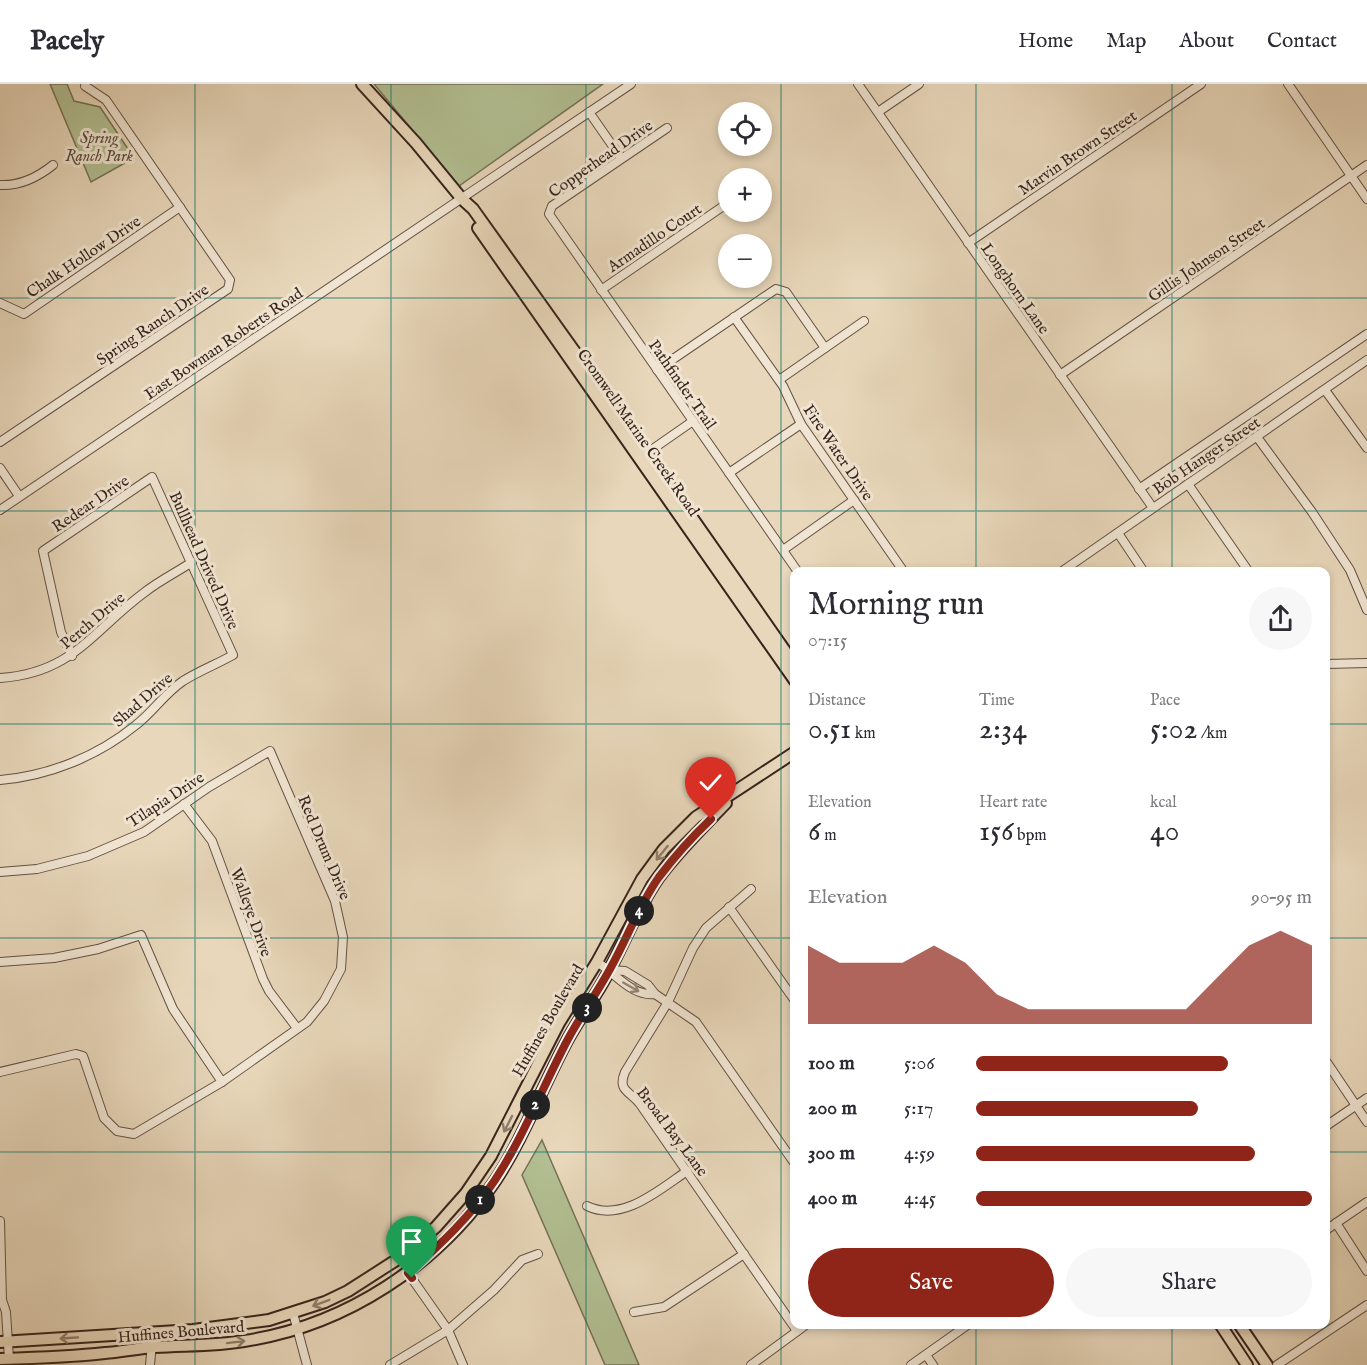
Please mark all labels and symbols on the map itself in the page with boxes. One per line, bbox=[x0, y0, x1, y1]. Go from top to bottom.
street label: Marvin Brown Street bbox=[1015, 106, 1142, 201]
street label: Copperhead Drive bbox=[545, 116, 657, 203]
park label: Spring Ranch Park bbox=[65, 129, 133, 167]
street label: Armadillo Court bbox=[603, 200, 706, 278]
street label: Chalk Hollow Drive bbox=[23, 212, 145, 303]
street label: Gillis Johnson Street bbox=[1145, 214, 1270, 307]
street label: Longhorn Lane bbox=[976, 240, 1053, 338]
street label: Spring Ranch Drive bbox=[93, 281, 213, 371]
street label: East Bowman Roberts Road bbox=[141, 284, 307, 405]
street label: Pathfinder Trail bbox=[643, 336, 720, 434]
street label: Cromwell Marine Creek Road bbox=[572, 346, 703, 521]
street label: Fire Water Drive bbox=[798, 401, 877, 505]
street label: Bob Hanger Street bbox=[1149, 413, 1265, 500]
street label: Redear Drive bbox=[49, 472, 134, 538]
street label: Bullhead Drived Drive bbox=[164, 489, 243, 633]
street label: Perch Drive bbox=[57, 589, 130, 654]
street label: Shad Drive bbox=[109, 669, 177, 732]
pin bbox=[685, 757, 736, 819]
street label: Tilapia Drive bbox=[124, 768, 208, 833]
street label: Red Drum Drive bbox=[292, 793, 354, 903]
one-way arrow bbox=[655, 845, 668, 861]
street label: Walleye Drive bbox=[225, 866, 275, 960]
pin: 4 bbox=[624, 896, 654, 926]
street label: Huffines Boulevard bbox=[508, 961, 589, 1081]
one-way arrow bbox=[621, 982, 639, 993]
pin: 3 bbox=[572, 993, 602, 1023]
street label: Broad Bay Lane bbox=[631, 1084, 712, 1181]
pin: 2 bbox=[520, 1090, 550, 1120]
one-way arrow bbox=[502, 1114, 513, 1132]
pin: 1 bbox=[465, 1185, 495, 1215]
pin bbox=[386, 1216, 437, 1278]
one-way arrow bbox=[312, 1298, 331, 1309]
street label: Huffines Boulevard bbox=[117, 1317, 246, 1348]
one-way arrow bbox=[59, 1333, 79, 1344]
one-way arrow bbox=[226, 1336, 245, 1347]

